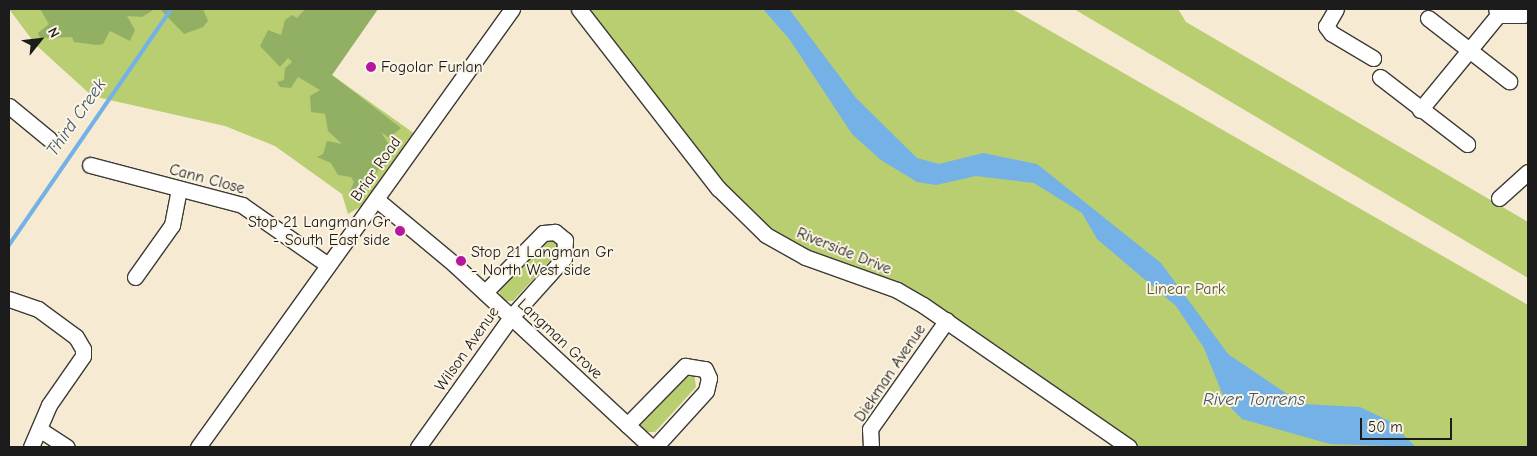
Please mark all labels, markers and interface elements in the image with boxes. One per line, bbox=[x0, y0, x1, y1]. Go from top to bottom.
north arrow bbox=[15, 15, 65, 65]
text: N bbox=[44, 24, 63, 41]
place label: Fogolar Furlan bbox=[381, 57, 483, 77]
marker: Fogolar Furlan bbox=[365, 61, 377, 73]
water label: Third Creek bbox=[42, 75, 112, 161]
street label: Briar Road bbox=[347, 133, 405, 205]
street label: Cann Close bbox=[167, 160, 247, 198]
place label: Stop 21 Langman Gr - South East side bbox=[248, 212, 390, 250]
street label: Riverside Drive bbox=[794, 223, 894, 279]
marker: Stop 21 Langman Gr - South East side bbox=[394, 225, 406, 237]
place label: Stop 21 Langman Gr - North West side bbox=[471, 242, 613, 280]
marker: Stop 21 Langman Gr - North West side bbox=[455, 255, 467, 267]
park label: Linear Park bbox=[1146, 279, 1226, 299]
street label: Langman Grove bbox=[514, 295, 606, 383]
street label: Wilson Avenue bbox=[431, 303, 503, 395]
street label: Diekman Avenue bbox=[850, 320, 930, 426]
water label: River Torrens bbox=[1203, 389, 1305, 411]
scale bar bbox=[1362, 408, 1454, 440]
text: 50 m bbox=[1368, 418, 1403, 436]

